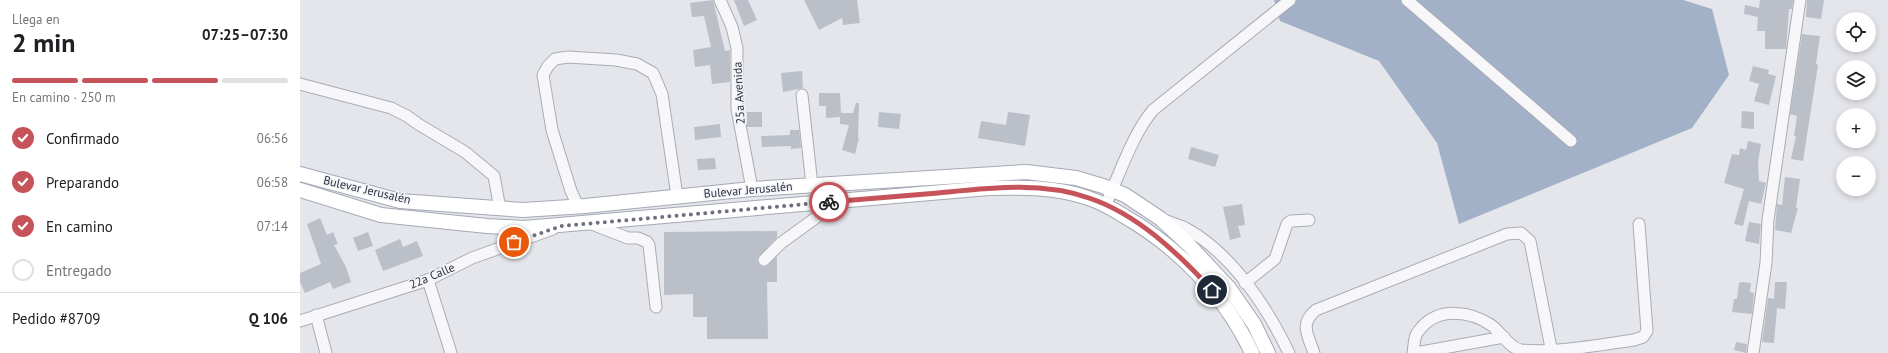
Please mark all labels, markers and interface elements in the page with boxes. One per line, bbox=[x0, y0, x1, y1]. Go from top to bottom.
text: Llega en bbox=[12, 11, 60, 28]
map controls bbox=[1836, 12, 1876, 196]
button: locate bbox=[1836, 12, 1876, 52]
text: 07:25–07:30 bbox=[202, 25, 288, 44]
text: 2 min bbox=[12, 26, 75, 59]
button: layers bbox=[1836, 60, 1876, 100]
street label: 25a Avenida bbox=[729, 61, 748, 125]
text: En camino · 250 m bbox=[12, 89, 116, 106]
button: + bbox=[1836, 108, 1876, 148]
icon: check bbox=[12, 127, 34, 149]
text: Confirmado bbox=[46, 129, 119, 148]
text: 06:56 bbox=[257, 130, 288, 147]
button: − bbox=[1836, 156, 1876, 196]
icon: check bbox=[12, 171, 34, 193]
street label: Bulevar Jerusalén bbox=[322, 172, 412, 207]
text: Preparando bbox=[46, 173, 119, 192]
text: 06:58 bbox=[257, 174, 288, 191]
street label: Bulevar Jerusalén bbox=[703, 178, 793, 201]
courier bbox=[809, 182, 849, 222]
icon: bike bbox=[818, 191, 840, 213]
icon: check bbox=[12, 215, 34, 237]
text: En camino bbox=[46, 217, 113, 236]
text: 07:14 bbox=[257, 218, 288, 235]
pin bbox=[497, 225, 531, 259]
icon: bag bbox=[503, 231, 525, 253]
street label: 22a Calle bbox=[407, 259, 457, 292]
text: Entregado bbox=[46, 261, 112, 280]
pin bbox=[1195, 273, 1229, 307]
icon: home bbox=[1201, 279, 1223, 301]
text: Pedido #8709 bbox=[12, 309, 101, 328]
text: Q 106 bbox=[249, 309, 288, 328]

